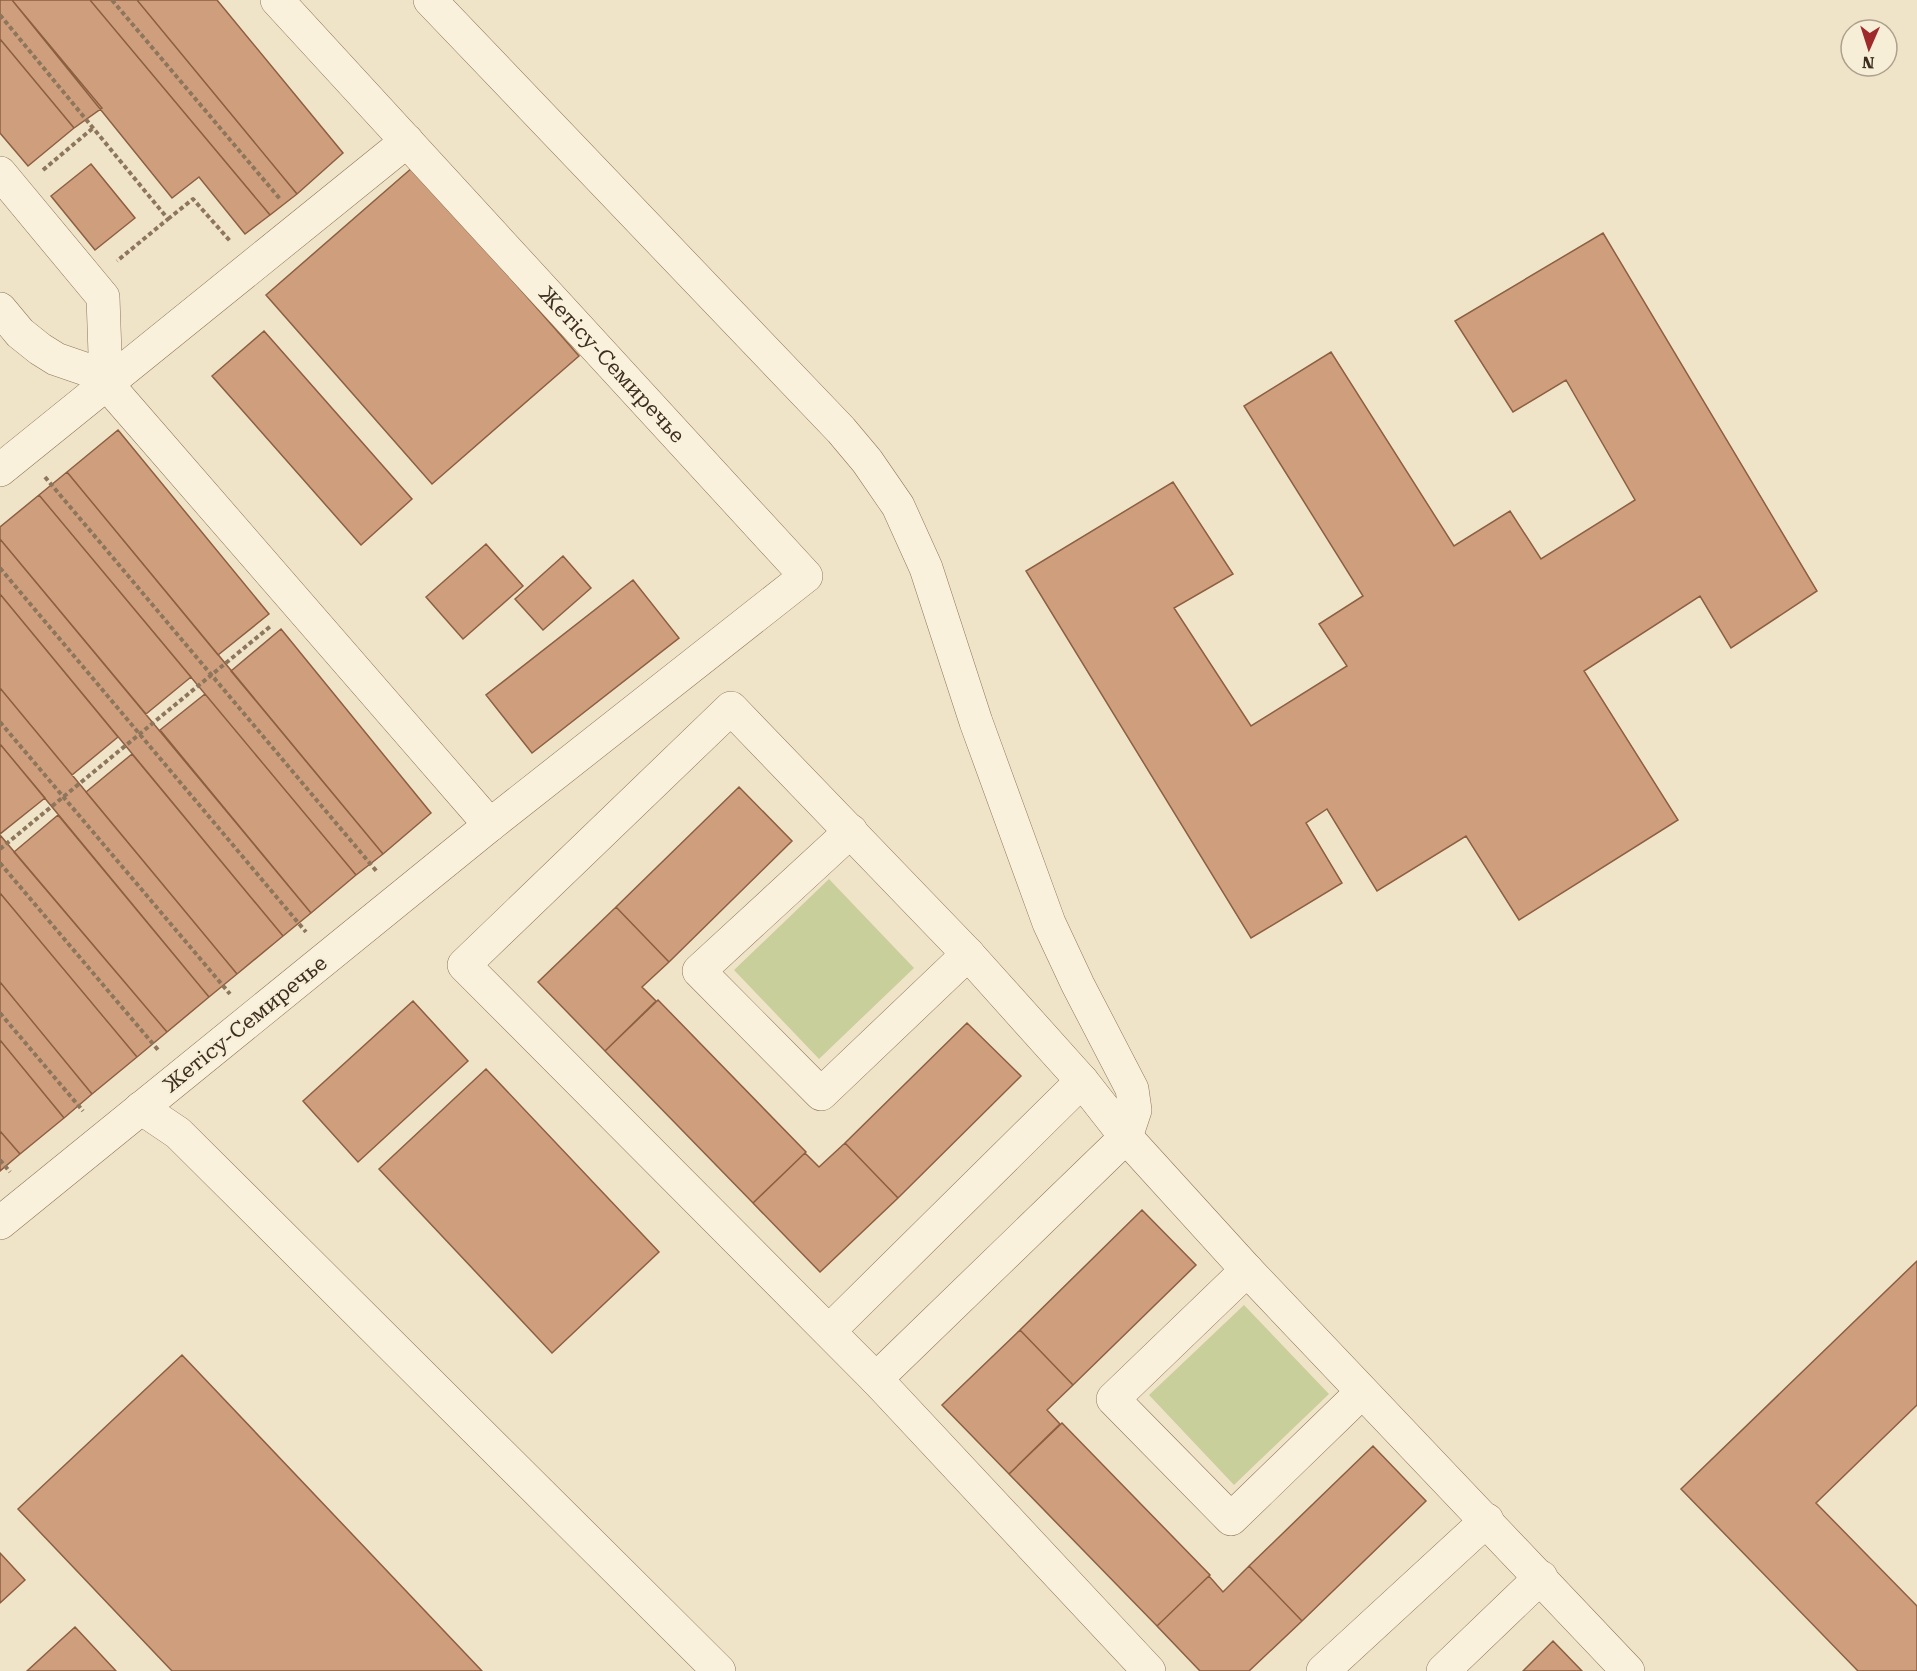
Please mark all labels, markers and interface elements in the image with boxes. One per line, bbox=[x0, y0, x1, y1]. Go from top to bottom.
north arrow bbox=[1839, 18, 1899, 78]
text: N bbox=[1862, 53, 1875, 72]
street label: Жетісу-Семиречье bbox=[534, 282, 689, 448]
street label: Жетісу-Семиречье bbox=[158, 951, 332, 1097]

